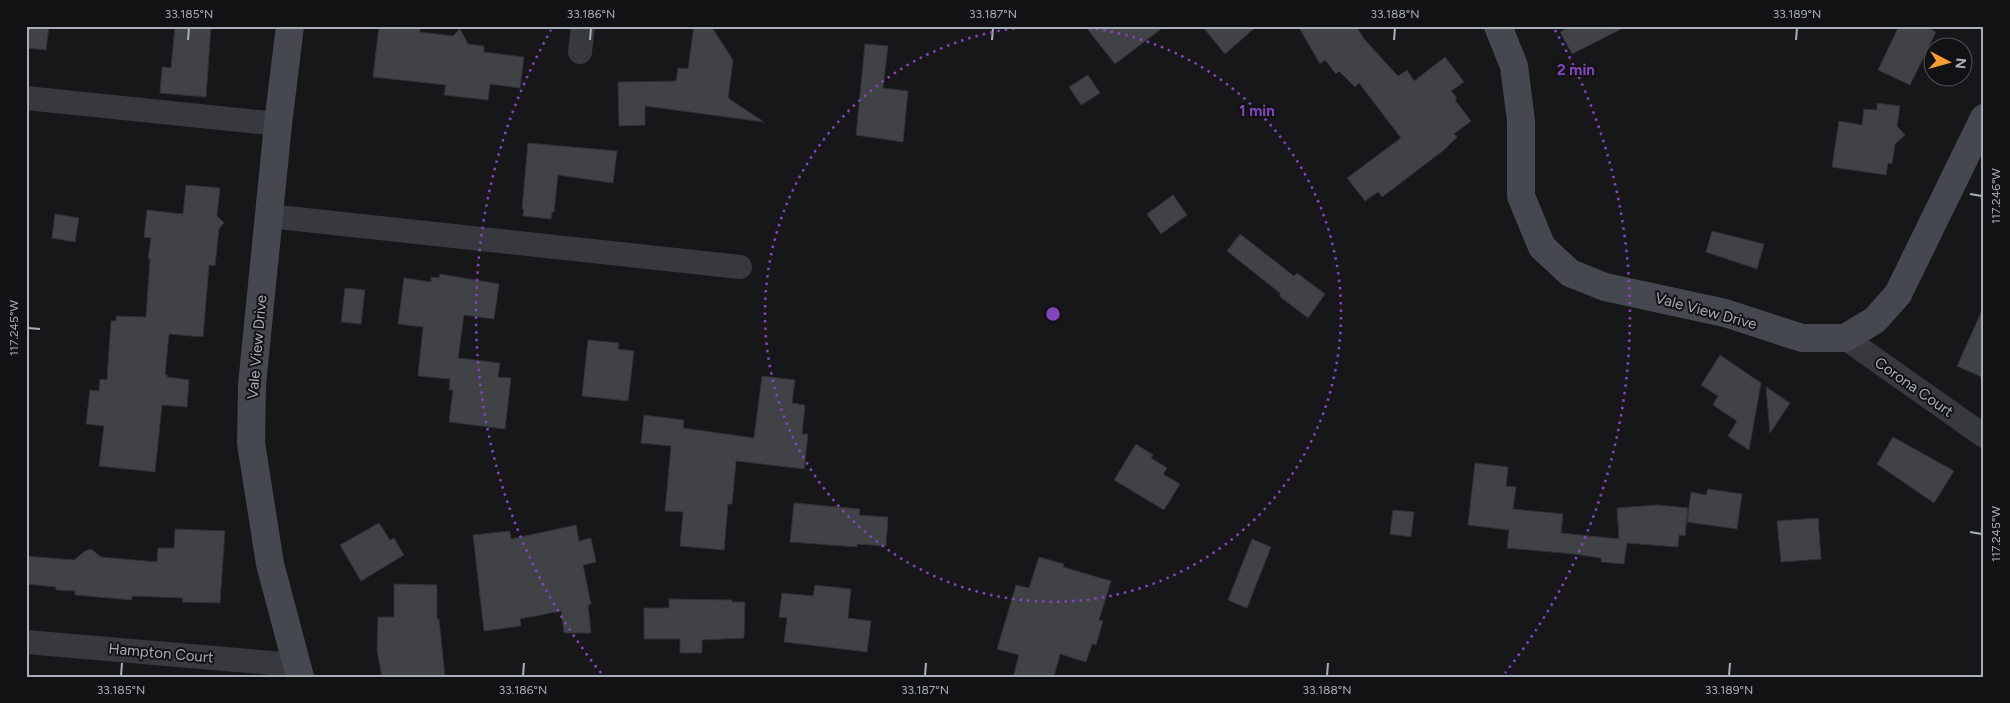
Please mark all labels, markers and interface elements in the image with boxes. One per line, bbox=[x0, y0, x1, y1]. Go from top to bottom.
text: 33.185°N bbox=[165, 7, 213, 21]
text: 33.186°N bbox=[567, 7, 615, 21]
text: 33.187°N bbox=[969, 7, 1017, 21]
text: 33.188°N bbox=[1371, 7, 1419, 21]
text: 33.189°N bbox=[1773, 7, 1821, 21]
north arrow bbox=[1922, 38, 1972, 88]
text: N bbox=[1951, 57, 1969, 70]
text: 2 min bbox=[1557, 61, 1595, 79]
text: 1 min bbox=[1239, 102, 1275, 120]
text: 117.246°W bbox=[1989, 168, 2003, 224]
street label: Vale View Drive bbox=[1653, 289, 1759, 333]
street label: Vale View Drive bbox=[243, 294, 271, 400]
text: 117.245°W bbox=[7, 300, 21, 356]
centre of rings bbox=[1044, 305, 1062, 323]
street label: Corona Court bbox=[1871, 353, 1957, 421]
text: 117.245°W bbox=[1989, 506, 2003, 562]
street label: Hampton Court bbox=[108, 639, 215, 667]
text: 33.185°N bbox=[97, 683, 145, 697]
text: 33.186°N bbox=[499, 683, 547, 697]
text: 33.187°N bbox=[901, 683, 949, 697]
text: 33.188°N bbox=[1303, 683, 1351, 697]
text: 33.189°N bbox=[1705, 683, 1753, 697]

